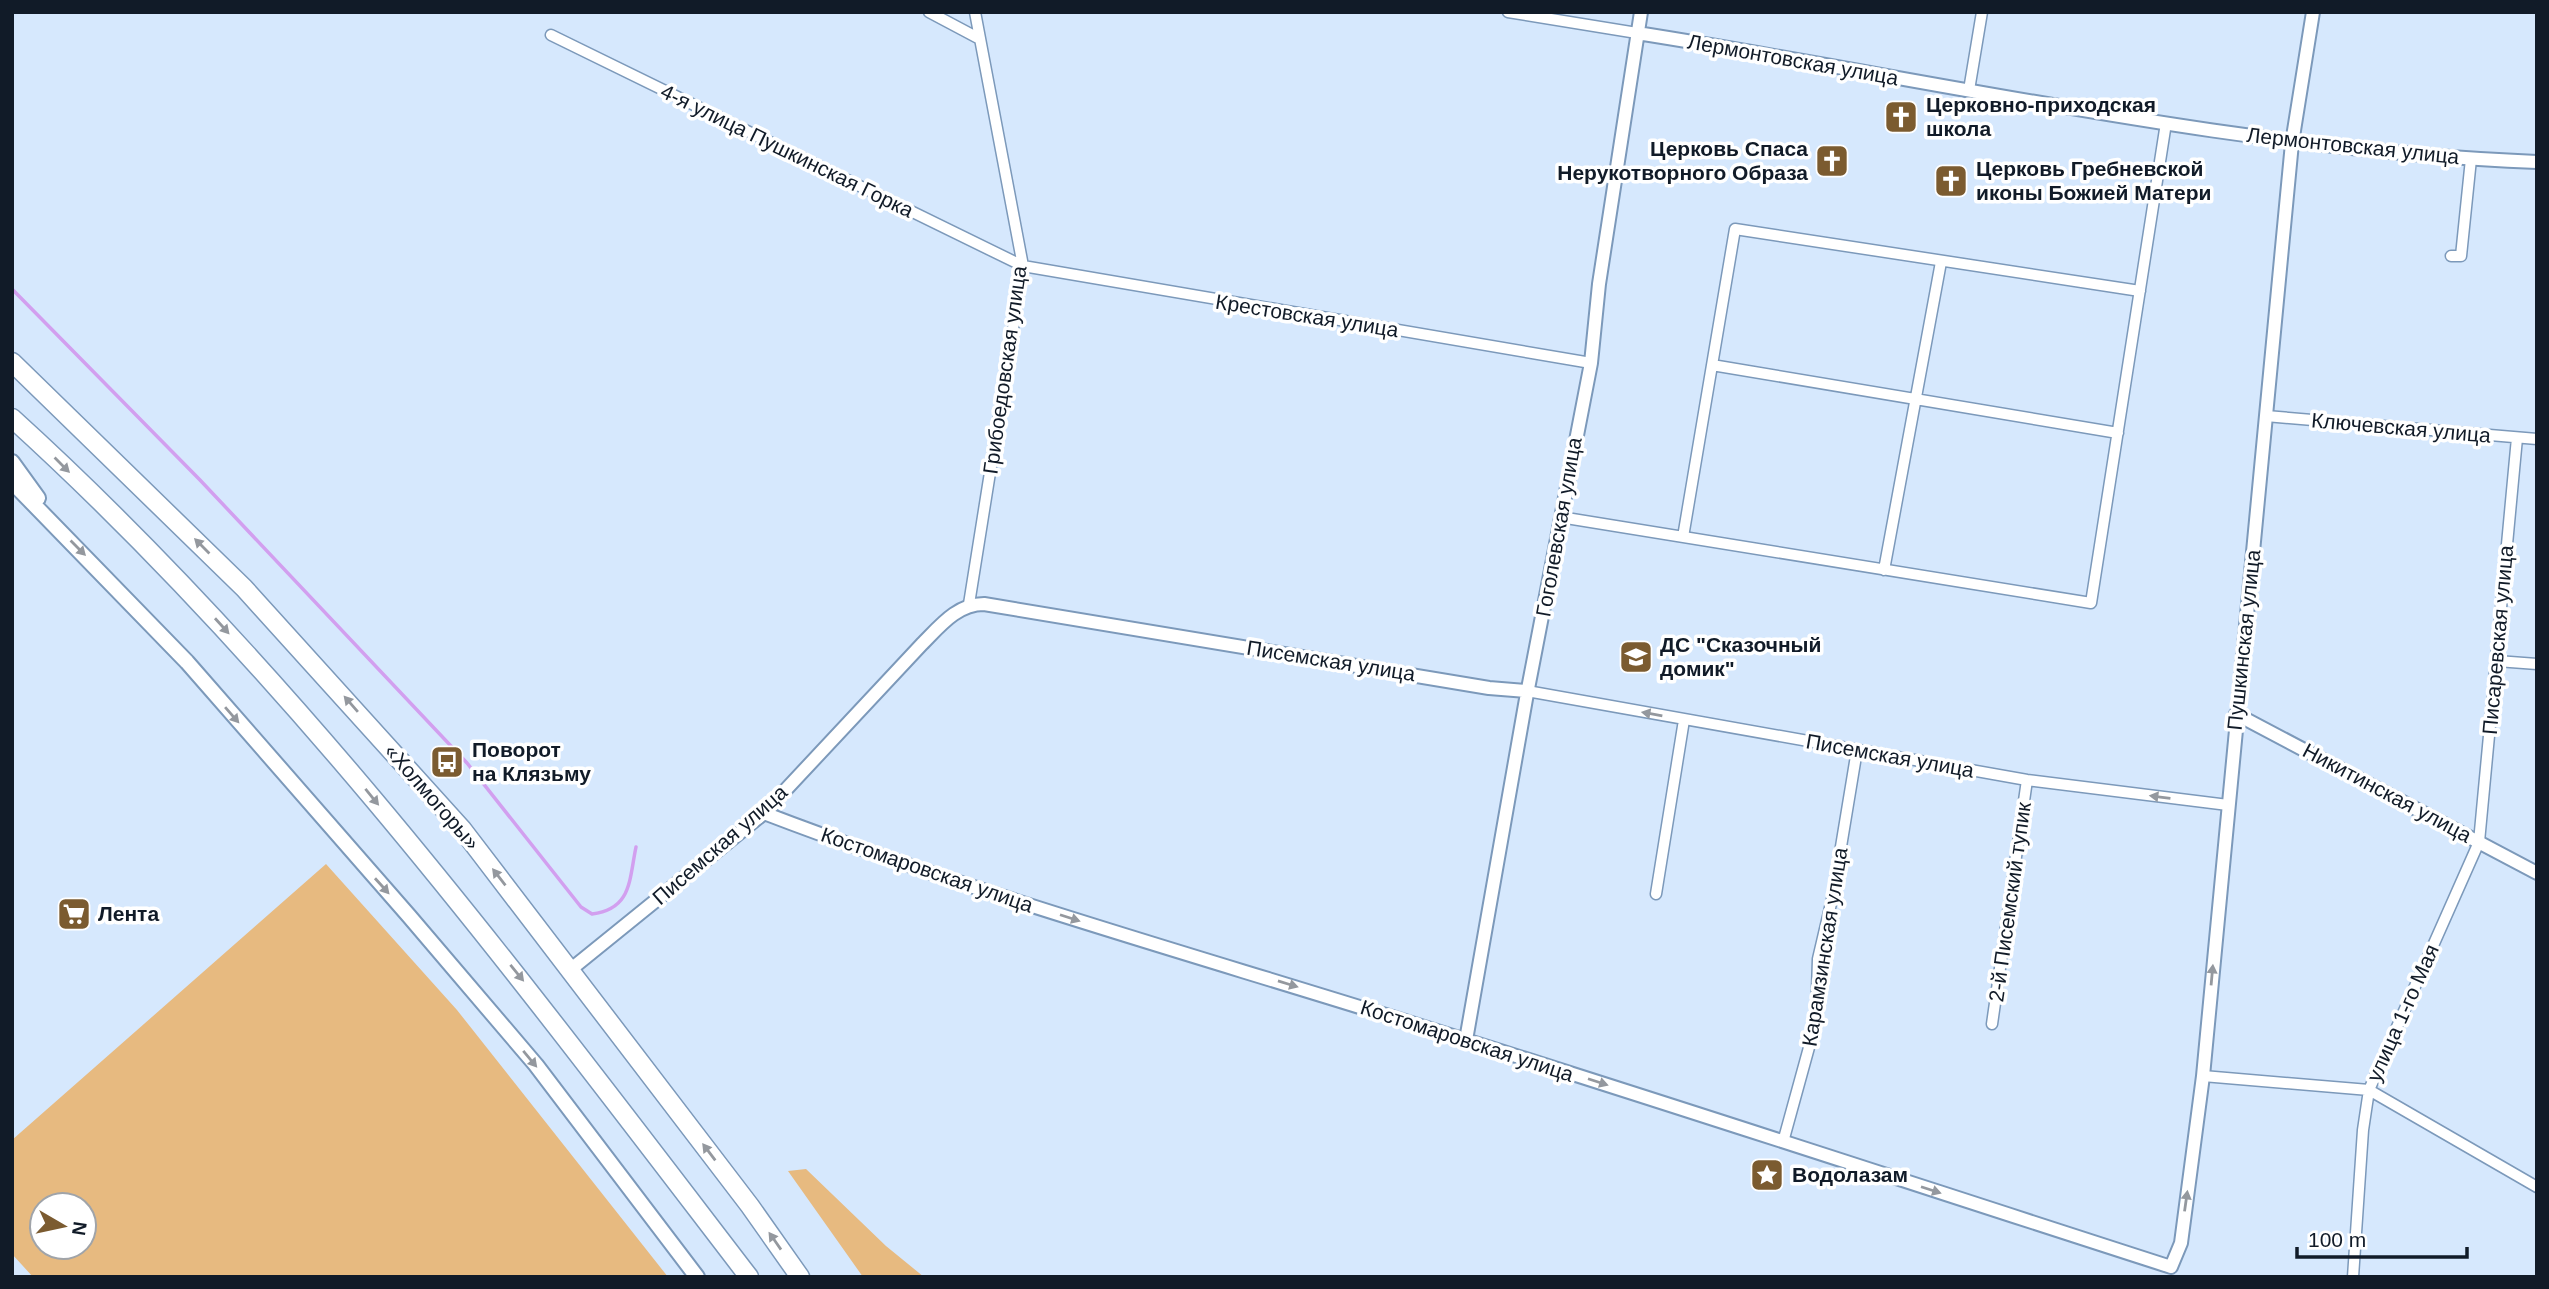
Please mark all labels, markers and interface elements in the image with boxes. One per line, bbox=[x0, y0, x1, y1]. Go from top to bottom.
street label: Лермонтовская улица bbox=[1686, 30, 1901, 89]
street label: 4-я улица Пушкинская Горка bbox=[657, 79, 918, 222]
place label: Церковно-приходская школа bbox=[1926, 93, 2156, 140]
church icon: Церковно-приходская школа bbox=[1882, 98, 1920, 136]
street label: Лермонтовская улица bbox=[2246, 123, 2461, 168]
place label: Церковь Спаса Нерукотворного Образа bbox=[1557, 137, 1808, 184]
church icon: Церковь Спаса Нерукотворного Образа bbox=[1813, 142, 1851, 180]
place label: Церковь Гребневской иконы Божией Матери bbox=[1976, 157, 2211, 204]
church icon: Церковь Гребневской иконы Божией Матери bbox=[1932, 162, 1970, 200]
street label: Грибоедовская улица bbox=[978, 264, 1031, 476]
street label: Крестовская улица bbox=[1214, 290, 1400, 341]
street label: Ключевская улица bbox=[2310, 408, 2492, 447]
street label: Гоголевская улица bbox=[1531, 435, 1586, 618]
one-way arrow bbox=[53, 456, 70, 473]
one-way arrow bbox=[194, 539, 211, 555]
one-way arrow bbox=[70, 540, 86, 556]
street label: Писаревская улица bbox=[2478, 544, 2517, 736]
street label: Пушкинская улица bbox=[2223, 548, 2264, 732]
one-way arrow bbox=[214, 617, 230, 635]
place label: ДС "Сказочный домик" bbox=[1660, 633, 1821, 680]
street label: Писемская улица bbox=[1245, 636, 1417, 685]
school or university icon: ДС "Сказочный домик" bbox=[1617, 638, 1655, 676]
one-way arrow bbox=[343, 695, 359, 713]
one-way arrow bbox=[224, 706, 240, 724]
one-way arrow bbox=[1641, 708, 1663, 719]
street label: Писемская улица bbox=[1804, 729, 1976, 782]
place label: Поворот на Клязьму bbox=[472, 738, 591, 785]
street label: Никитинская улица bbox=[2299, 738, 2476, 847]
street label: «Холмогоры» bbox=[380, 739, 484, 854]
bus stop icon: Поворот на Клязьму bbox=[428, 743, 466, 781]
street label: Писемская улица bbox=[648, 780, 792, 909]
one-way arrow bbox=[365, 787, 380, 805]
one-way arrow bbox=[2149, 791, 2171, 802]
street label: 2-й Писемский тупик bbox=[1984, 800, 2035, 1003]
street label: Костомаровская улица bbox=[818, 822, 1036, 917]
street label: Карамзинская улица bbox=[1797, 845, 1852, 1048]
one-way arrow bbox=[492, 868, 506, 886]
one-way arrow bbox=[374, 877, 390, 895]
supermarket icon: Лента bbox=[55, 895, 93, 933]
place label: Лента bbox=[98, 902, 159, 925]
one-way arrow bbox=[1060, 913, 1081, 923]
street label: улица 1-го Мая bbox=[2362, 941, 2443, 1085]
one-way arrow bbox=[509, 963, 524, 981]
one-way arrow bbox=[2207, 964, 2218, 986]
one-way arrow bbox=[1277, 980, 1298, 990]
street label: Костомаровская улица bbox=[1358, 995, 1577, 1086]
one-way arrow bbox=[522, 1050, 537, 1067]
one-way arrow bbox=[1588, 1078, 1609, 1088]
one-way arrow bbox=[703, 1143, 717, 1161]
place icon: Водолазам bbox=[1748, 1156, 1786, 1194]
place label: Водолазам bbox=[1792, 1163, 1908, 1186]
one-way arrow bbox=[1921, 1185, 1942, 1195]
one-way arrow bbox=[2181, 1190, 2192, 1212]
north arrow bbox=[28, 1191, 98, 1261]
scale bar bbox=[2297, 1216, 2467, 1260]
text: N bbox=[68, 1220, 91, 1237]
text: 100 m bbox=[2308, 1228, 2366, 1251]
one-way arrow bbox=[768, 1232, 782, 1250]

